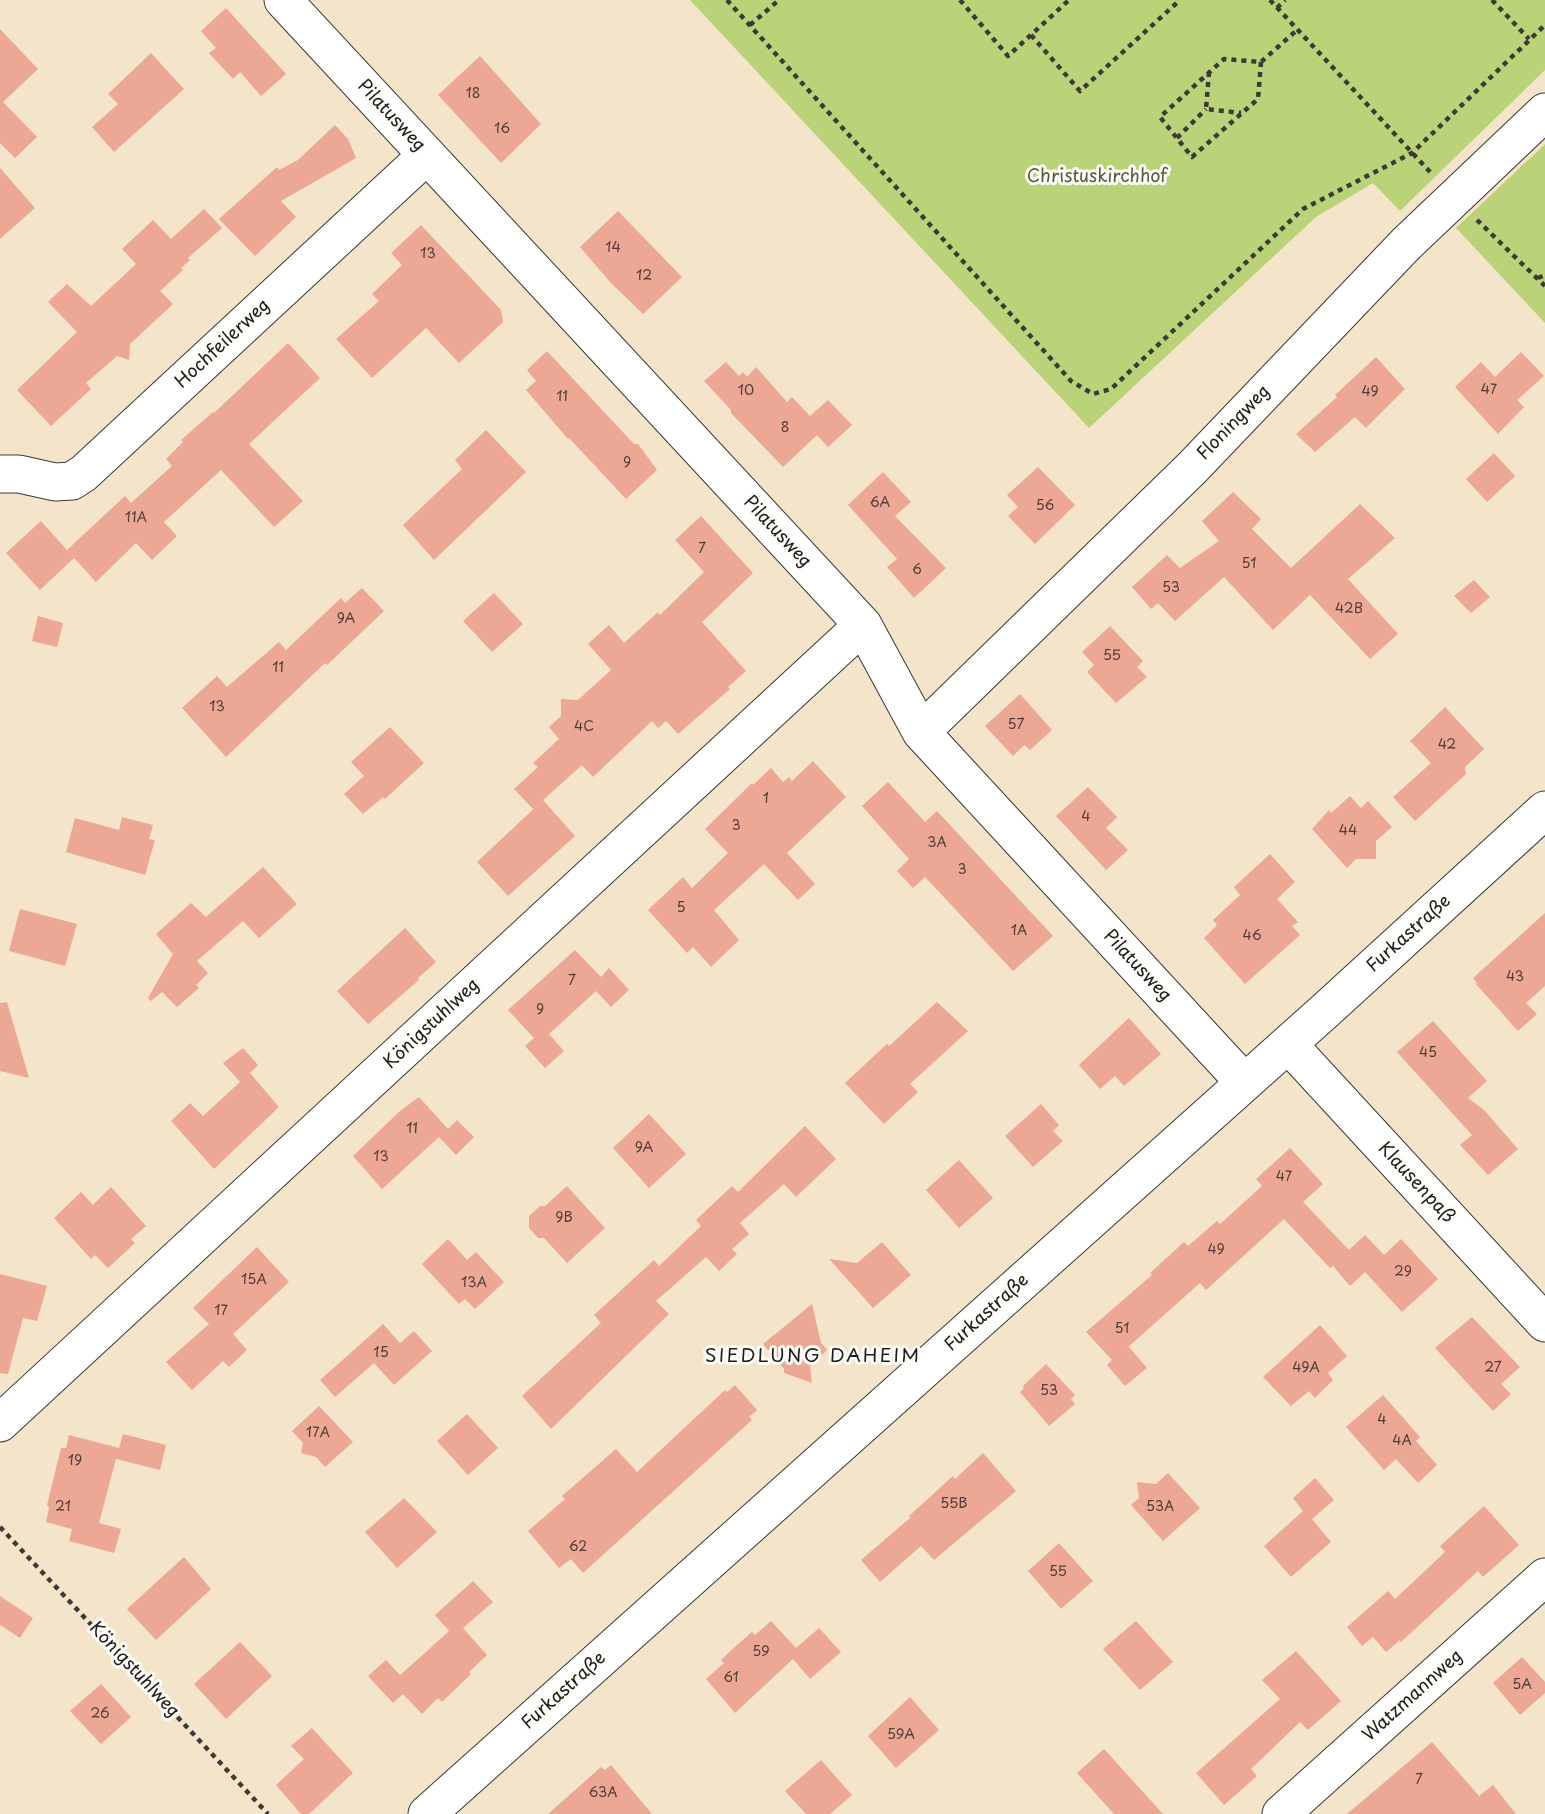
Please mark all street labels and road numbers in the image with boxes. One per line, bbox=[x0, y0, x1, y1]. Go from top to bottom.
street label: Pilatusweg bbox=[352, 76, 430, 156]
street label: Hochfeilerweg bbox=[171, 295, 275, 393]
street label: Floningweg bbox=[1193, 381, 1275, 465]
street label: Pilatusweg bbox=[738, 492, 816, 572]
street label: Furkastraße bbox=[1363, 891, 1455, 977]
street label: Pilatusweg bbox=[1098, 926, 1176, 1006]
street label: Königstuhlweg bbox=[380, 974, 484, 1074]
street label: Klausenpaß bbox=[1373, 1138, 1459, 1228]
street label: Furkastraße bbox=[941, 1270, 1033, 1356]
street label: Königstuhlweg bbox=[84, 1618, 184, 1722]
street label: Watzmannweg bbox=[1359, 1646, 1467, 1746]
street label: Furkastraße bbox=[518, 1648, 610, 1734]

